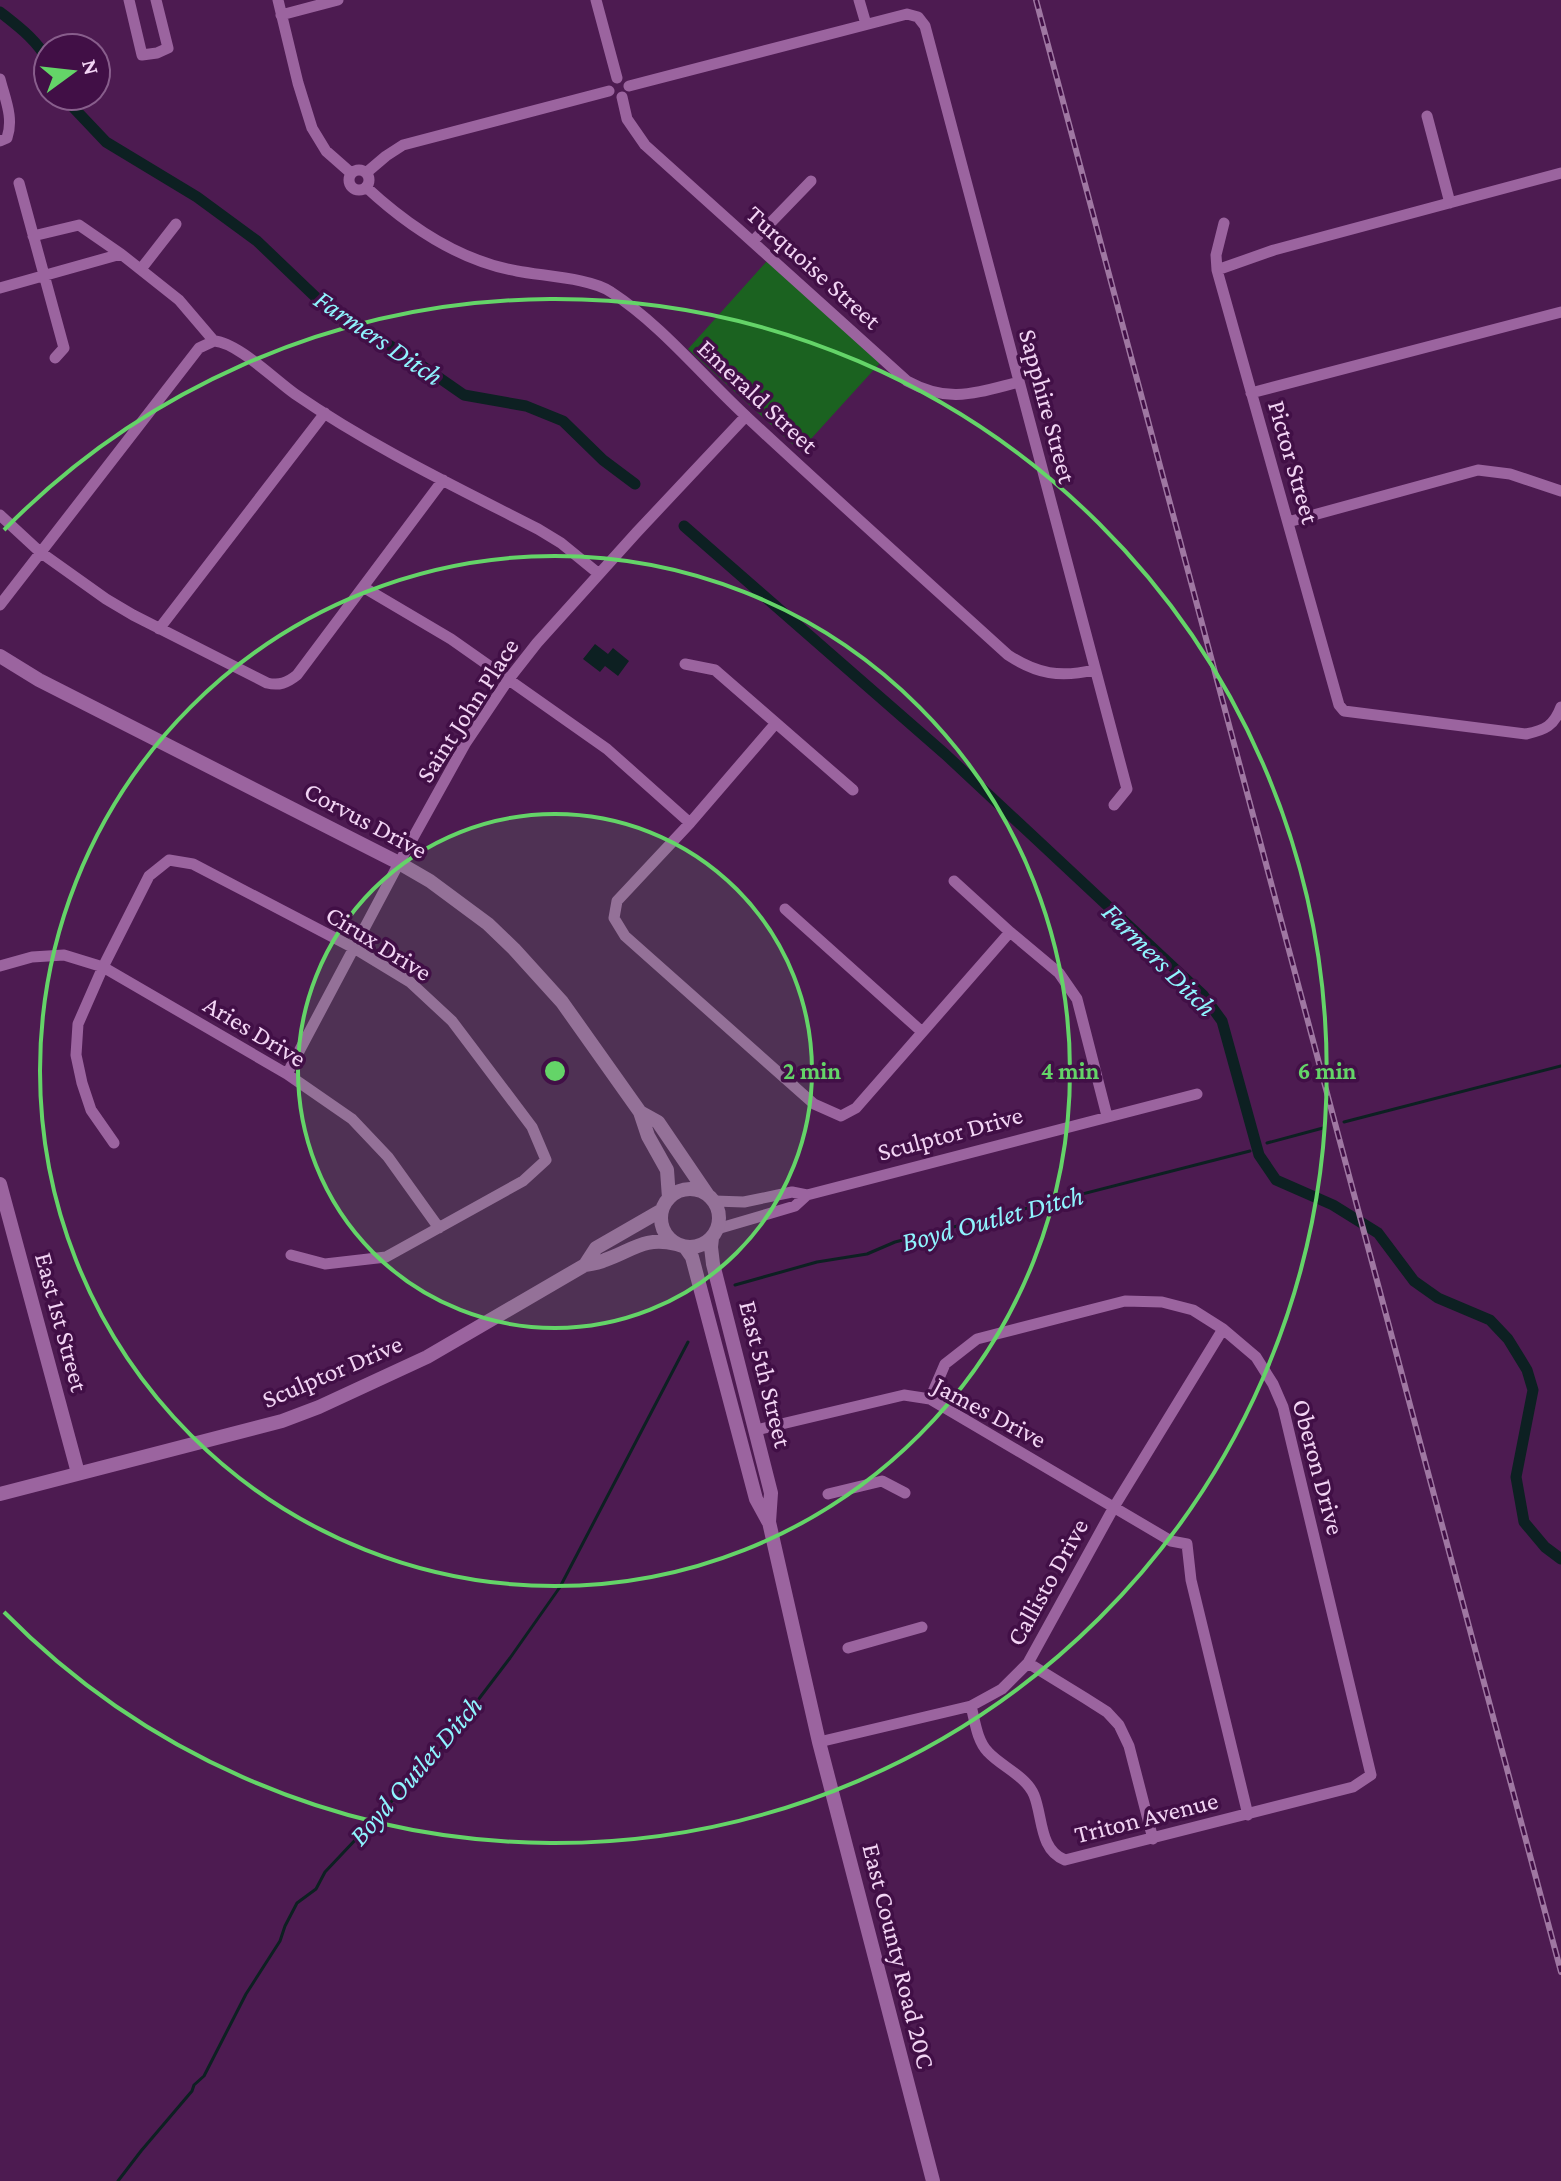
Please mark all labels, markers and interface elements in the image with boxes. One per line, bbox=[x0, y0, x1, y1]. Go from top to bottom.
north arrow bbox=[32, 32, 112, 112]
text: N bbox=[77, 56, 105, 77]
street label: Turquoise Street bbox=[741, 199, 887, 336]
water label: Farmers Ditch bbox=[309, 283, 449, 392]
street label: Sapphire Street bbox=[1013, 326, 1082, 487]
street label: Emerald Street bbox=[692, 333, 824, 460]
street label: Pictor Street bbox=[1262, 397, 1325, 528]
street label: Saint John Place bbox=[410, 633, 525, 788]
street label: Corvus Drive bbox=[299, 776, 432, 865]
water label: Farmers Ditch bbox=[1096, 896, 1223, 1023]
street label: Cirux Drive bbox=[321, 900, 437, 987]
street label: Aries Drive bbox=[198, 990, 311, 1073]
centre of rings bbox=[541, 1057, 569, 1085]
text: 2 min bbox=[783, 1057, 841, 1084]
text: 4 min bbox=[1041, 1057, 1100, 1084]
text: 6 min bbox=[1298, 1057, 1357, 1084]
street label: Sculptor Drive bbox=[874, 1100, 1026, 1167]
water label: Boyd Outlet Ditch bbox=[898, 1179, 1086, 1258]
street label: East 1st Street bbox=[29, 1249, 94, 1395]
street label: East 5th Street bbox=[733, 1298, 798, 1451]
street label: Sculptor Drive bbox=[258, 1329, 407, 1414]
street label: James Drive bbox=[927, 1370, 1051, 1454]
street label: Oberon Drive bbox=[1287, 1396, 1351, 1538]
street label: Callisto Drive bbox=[1001, 1514, 1094, 1651]
water label: Boyd Outlet Ditch bbox=[342, 1690, 488, 1851]
street label: Triton Avenue bbox=[1071, 1786, 1221, 1849]
street label: East County Road 20C bbox=[857, 1841, 941, 2072]

